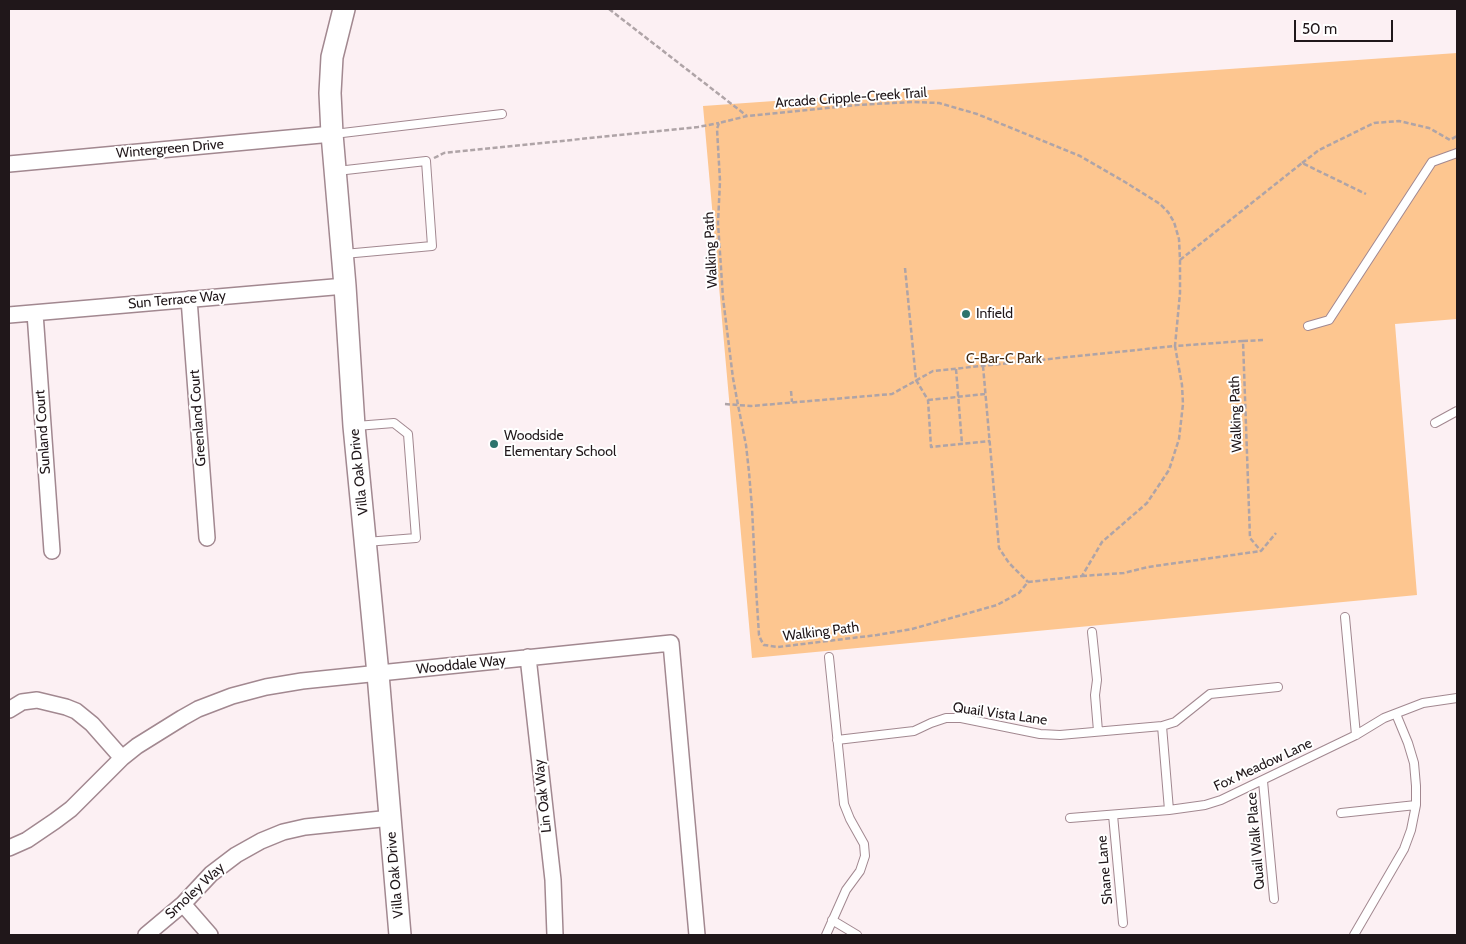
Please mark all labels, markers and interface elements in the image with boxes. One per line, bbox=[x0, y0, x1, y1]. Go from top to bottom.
scale bar bbox=[1296, 10, 1395, 42]
text: 50 m bbox=[1302, 20, 1337, 38]
street label: Arcade Cripple-Creek Trail bbox=[775, 84, 927, 112]
street label: Wintergreen Drive bbox=[115, 136, 225, 162]
street label: Walking Path bbox=[701, 211, 721, 289]
street label: Sun Terrace Way bbox=[127, 287, 227, 313]
place label: Infield bbox=[976, 306, 1013, 322]
marker: Infield bbox=[960, 308, 972, 320]
park label: C-Bar-C Park bbox=[966, 351, 1042, 367]
street label: Greenland Court bbox=[186, 369, 210, 467]
street label: Walking Path bbox=[1226, 375, 1246, 453]
street label: Sunland Court bbox=[32, 389, 54, 475]
street label: Villa Oak Drive bbox=[346, 428, 372, 516]
place label: Woodside Elementary School bbox=[504, 428, 616, 461]
marker: Woodside Elementary School bbox=[488, 438, 500, 450]
street label: Walking Path bbox=[782, 619, 860, 645]
street label: Wooddale Way bbox=[415, 652, 507, 678]
street label: Quail Vista Lane bbox=[952, 699, 1048, 729]
street label: Fox Meadow Lane bbox=[1211, 735, 1315, 795]
street label: Lin Oak Way bbox=[531, 758, 555, 834]
street label: Quail Walk Place bbox=[1243, 792, 1269, 890]
street label: Villa Oak Drive bbox=[383, 831, 407, 919]
street label: Shane Lane bbox=[1094, 835, 1116, 905]
street label: Smoley Way bbox=[162, 859, 228, 923]

